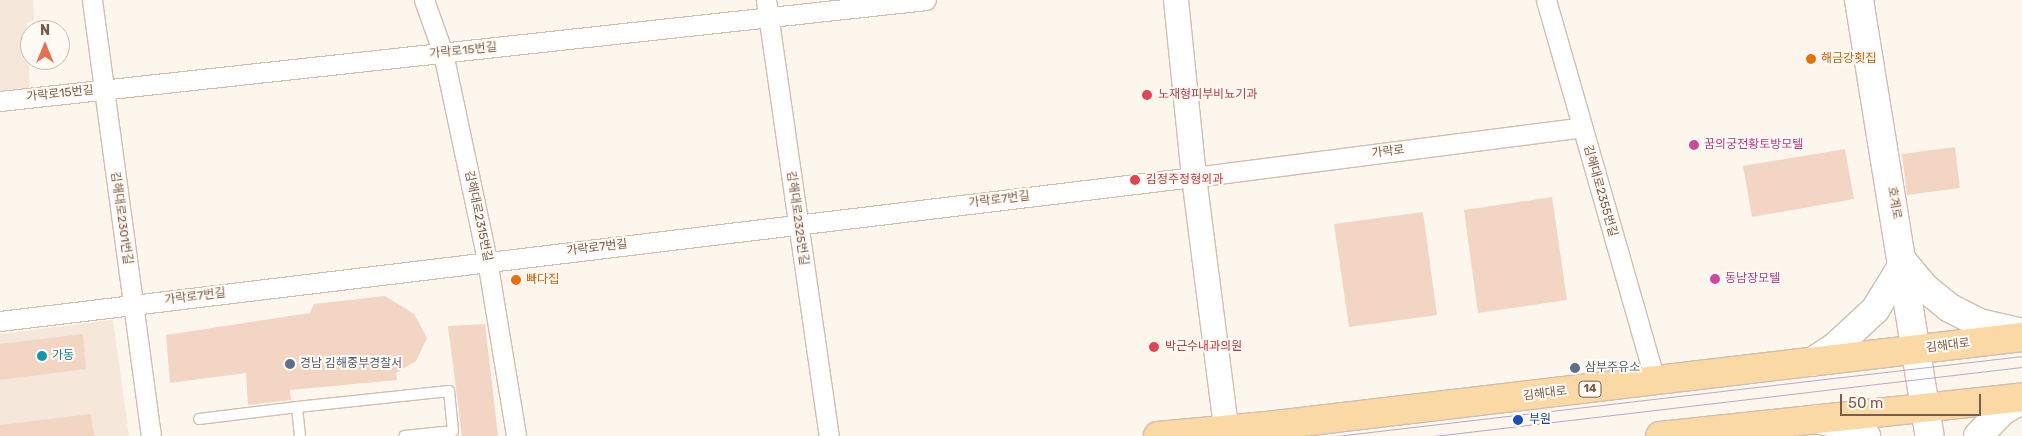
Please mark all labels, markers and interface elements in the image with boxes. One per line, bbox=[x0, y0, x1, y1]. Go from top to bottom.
north arrow bbox=[20, 20, 70, 70]
text: N bbox=[40, 22, 50, 39]
street label: 가락로15번길 bbox=[429, 40, 497, 62]
place label: 해금강횟집 bbox=[1821, 52, 1876, 66]
marker: 해금강횟집 bbox=[1805, 53, 1817, 65]
street label: 가락로15번길 bbox=[26, 83, 94, 105]
marker: 노재형피부비뇨기과 bbox=[1140, 88, 1154, 102]
place label: 노재형피부비뇨기과 bbox=[1158, 88, 1257, 102]
place label: 꿈의궁전황토방모텔 bbox=[1704, 138, 1803, 152]
marker: 꿈의궁전황토방모텔 bbox=[1688, 139, 1700, 151]
street label: 가락로 bbox=[1371, 143, 1405, 161]
street label: 김해대로2355번길 bbox=[1580, 143, 1620, 239]
street label: 김해대로2315번길 bbox=[461, 169, 495, 263]
street label: 김해대로2325번길 bbox=[783, 170, 811, 266]
street label: 김해대로2301번길 bbox=[107, 171, 135, 265]
marker: 김정주정형외과 bbox=[1128, 173, 1142, 187]
place label: 김정주정형외과 bbox=[1146, 173, 1223, 187]
street label: 호계로 bbox=[1884, 185, 1904, 221]
street label: 가락로7번길 bbox=[968, 189, 1030, 211]
street label: 가락로7번길 bbox=[566, 237, 628, 259]
place label: 동남장모텔 bbox=[1725, 272, 1780, 286]
place label: 빠다집 bbox=[526, 273, 559, 287]
marker: 동남장모텔 bbox=[1709, 273, 1721, 285]
marker: 빠다집 bbox=[510, 274, 522, 286]
street label: 가락로7번길 bbox=[164, 286, 226, 308]
street label: 김해대로 bbox=[1925, 336, 1971, 356]
marker: 박근수내과의원 bbox=[1147, 340, 1161, 354]
place label: 박근수내과의원 bbox=[1165, 340, 1242, 354]
place label: 가동 bbox=[52, 349, 74, 363]
marker: 가동 bbox=[36, 350, 48, 362]
place label: 경남 김해중부경찰서 bbox=[300, 357, 402, 371]
marker: 경남 김해중부경찰서 bbox=[284, 358, 296, 370]
place label: 삼부주유소 bbox=[1585, 361, 1640, 375]
marker: 삼부주유소 bbox=[1569, 362, 1581, 374]
road number: 14 bbox=[1578, 380, 1602, 398]
street label: 김해대로 bbox=[1522, 384, 1568, 404]
scale bar bbox=[1842, 384, 1983, 416]
text: 50 m bbox=[1848, 394, 1883, 412]
marker: 부원 bbox=[1511, 413, 1525, 427]
place label: 부원 bbox=[1529, 413, 1551, 427]

